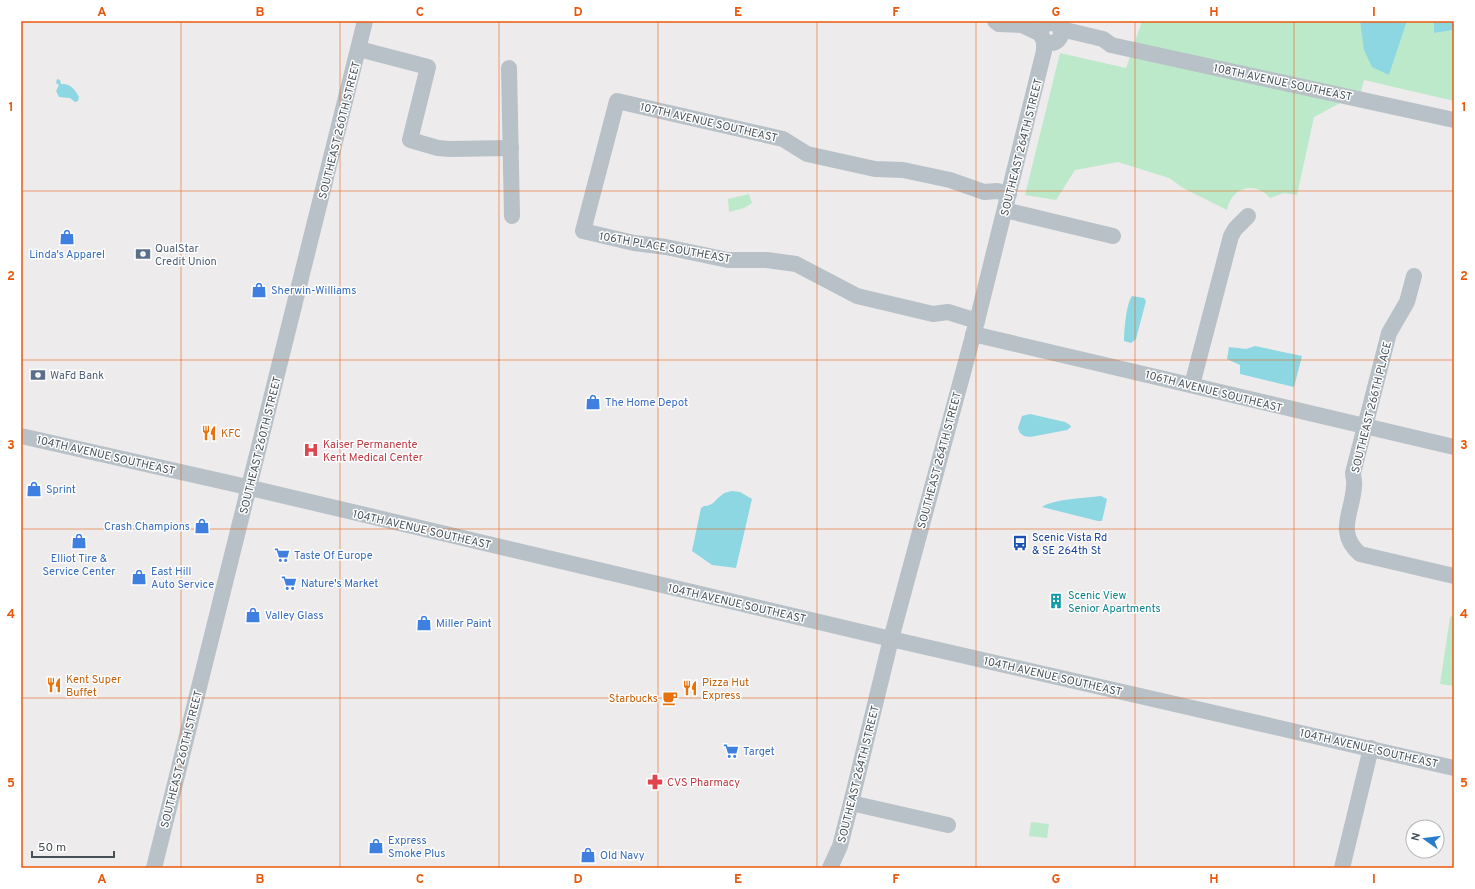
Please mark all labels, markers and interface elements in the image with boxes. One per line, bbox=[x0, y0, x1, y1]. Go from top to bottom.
text: A bbox=[97, 5, 107, 21]
text: B bbox=[256, 5, 265, 21]
text: C bbox=[416, 5, 424, 21]
text: D bbox=[573, 5, 583, 21]
text: E bbox=[734, 5, 742, 21]
text: F bbox=[892, 5, 900, 21]
text: G bbox=[1052, 5, 1061, 21]
text: H bbox=[1209, 5, 1219, 21]
text: I bbox=[1372, 5, 1376, 21]
street label: SOUTHEAST 260TH STREET bbox=[316, 60, 364, 201]
street label: 108TH AVENUE SOUTHEAST bbox=[1212, 61, 1353, 105]
street label: SOUTHEAST 264TH STREET bbox=[998, 77, 1046, 217]
text: 1 bbox=[8, 100, 14, 116]
street label: 107TH AVENUE SOUTHEAST bbox=[639, 100, 779, 146]
text: 1 bbox=[1461, 100, 1467, 116]
shop icon: Linda's Apparel bbox=[58, 228, 76, 246]
street label: 106TH PLACE SOUTHEAST bbox=[598, 230, 732, 266]
place label: QualStar Credit Union bbox=[155, 242, 217, 269]
bank icon: QualStar Credit Union bbox=[134, 245, 152, 263]
place label: Linda's Apparel bbox=[29, 248, 105, 262]
text: 2 bbox=[7, 269, 15, 285]
text: 2 bbox=[1460, 269, 1468, 285]
shop icon: Sherwin-Williams bbox=[250, 281, 268, 299]
place label: Sherwin-Williams bbox=[271, 284, 356, 298]
street label: SOUTHEAST 266TH PLACE bbox=[1349, 340, 1395, 474]
bank icon: WaFd Bank bbox=[29, 366, 47, 384]
street label: 106TH AVENUE SOUTHEAST bbox=[1144, 368, 1284, 416]
place label: WaFd Bank bbox=[50, 369, 104, 383]
street label: SOUTHEAST 260TH STREET bbox=[237, 375, 285, 516]
street label: SOUTHEAST 264TH STREET bbox=[915, 390, 965, 530]
shop icon: The Home Depot bbox=[584, 393, 602, 411]
place label: The Home Depot bbox=[605, 396, 688, 410]
restaurant icon: KFC bbox=[200, 424, 218, 442]
place label: KFC bbox=[221, 427, 241, 441]
street label: 104TH AVENUE SOUTHEAST bbox=[35, 433, 176, 479]
text: 3 bbox=[7, 438, 15, 454]
place label: Kaiser Permanente Kent Medical Center bbox=[323, 438, 424, 465]
text: 3 bbox=[1460, 438, 1468, 454]
hospital icon: Kaiser Permanente Kent Medical Center bbox=[302, 441, 320, 459]
shop icon: Sprint bbox=[25, 480, 43, 498]
place label: Sprint bbox=[46, 483, 76, 497]
street label: 104TH AVENUE SOUTHEAST bbox=[351, 507, 492, 553]
shop icon: Crash Champions bbox=[193, 517, 211, 535]
place label: Crash Champions bbox=[104, 520, 190, 534]
place label: Scenic Vista Rd & SE 264th St bbox=[1032, 531, 1107, 558]
shop icon: Elliot Tire & Service Center bbox=[70, 532, 88, 550]
bus stop icon: Scenic Vista Rd & SE 264th St bbox=[1011, 534, 1029, 552]
supermarket icon: Taste Of Europe bbox=[273, 546, 291, 564]
place label: Taste Of Europe bbox=[294, 549, 373, 563]
place label: Elliot Tire & Service Center bbox=[43, 552, 116, 579]
place label: East Hill Auto Service bbox=[151, 565, 214, 592]
shop icon: East Hill Auto Service bbox=[130, 568, 148, 586]
supermarket icon: Nature's Market bbox=[280, 574, 298, 592]
place label: Nature's Market bbox=[301, 577, 378, 591]
street label: 104TH AVENUE SOUTHEAST bbox=[666, 581, 807, 627]
place label: Scenic View Senior Apartments bbox=[1068, 589, 1161, 616]
building icon: Scenic View Senior Apartments bbox=[1047, 592, 1065, 610]
shop icon: Valley Glass bbox=[244, 606, 262, 624]
text: 4 bbox=[7, 607, 15, 623]
text: 4 bbox=[1460, 607, 1468, 623]
place label: Valley Glass bbox=[265, 609, 324, 623]
shop icon: Miller Paint bbox=[415, 614, 433, 632]
place label: Miller Paint bbox=[436, 617, 492, 631]
street label: 104TH AVENUE SOUTHEAST bbox=[982, 654, 1123, 700]
place label: Kent Super Buffet bbox=[66, 673, 122, 700]
restaurant icon: Kent Super Buffet bbox=[45, 676, 63, 694]
place label: Pizza Hut Express bbox=[702, 676, 749, 703]
restaurant icon: Pizza Hut Express bbox=[681, 679, 699, 697]
street label: SOUTHEAST 260TH STREET bbox=[158, 689, 206, 830]
cafe icon: Starbucks bbox=[661, 689, 679, 707]
place label: Starbucks bbox=[609, 692, 658, 706]
street label: SOUTHEAST 264TH STREET bbox=[835, 704, 883, 844]
street label: 104TH AVENUE SOUTHEAST bbox=[1298, 726, 1439, 772]
supermarket icon: Target bbox=[722, 742, 740, 760]
place label: Target bbox=[743, 745, 775, 759]
pharmacy icon: CVS Pharmacy bbox=[646, 773, 664, 791]
text: 5 bbox=[7, 776, 15, 792]
place label: CVS Pharmacy bbox=[667, 776, 740, 790]
text: 5 bbox=[1460, 776, 1468, 792]
north arrow bbox=[1405, 819, 1445, 859]
text: N bbox=[1409, 831, 1424, 842]
scale bar bbox=[32, 833, 114, 859]
place label: Express Smoke Plus bbox=[388, 834, 445, 861]
shop icon: Express Smoke Plus bbox=[367, 837, 385, 855]
text: 50 m bbox=[38, 840, 66, 856]
shop icon: Old Navy bbox=[579, 846, 597, 864]
place label: Old Navy bbox=[600, 849, 645, 863]
text: A bbox=[97, 872, 107, 888]
text: B bbox=[256, 872, 265, 888]
text: C bbox=[416, 872, 424, 888]
text: D bbox=[573, 872, 583, 888]
text: E bbox=[734, 872, 742, 888]
text: F bbox=[892, 872, 900, 888]
text: G bbox=[1052, 872, 1061, 888]
text: H bbox=[1209, 872, 1219, 888]
text: I bbox=[1372, 872, 1376, 888]

